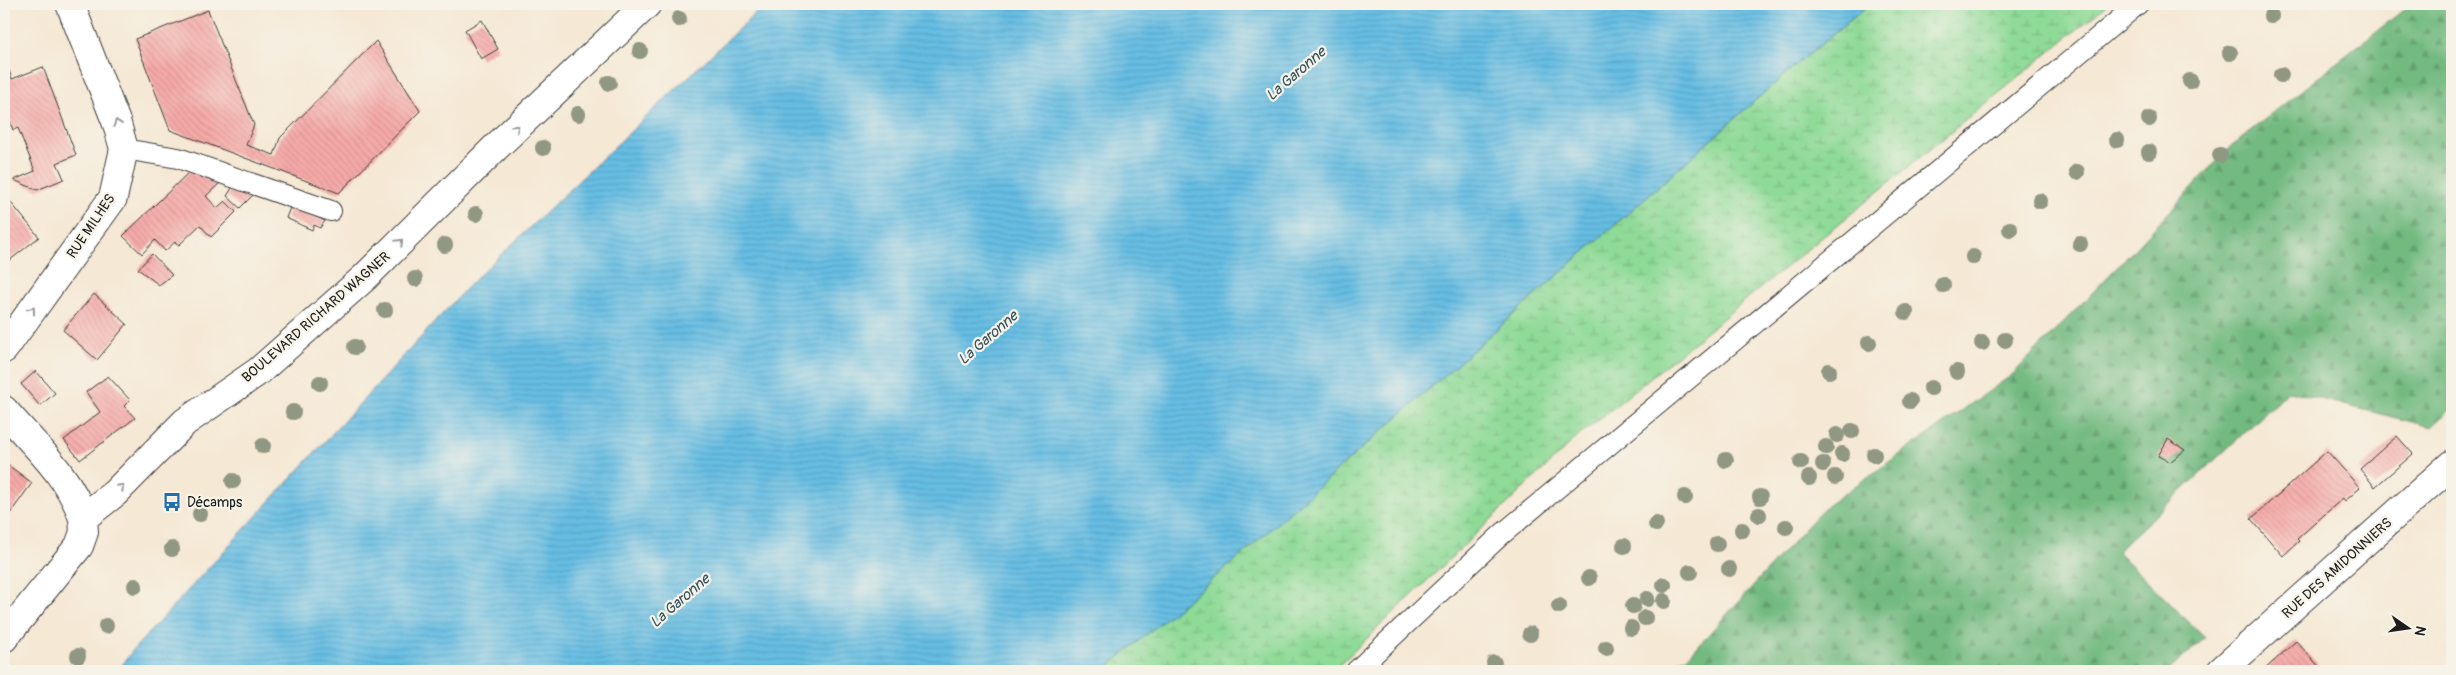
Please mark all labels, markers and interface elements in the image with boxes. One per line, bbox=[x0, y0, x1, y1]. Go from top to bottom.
water label: La Garonne bbox=[1262, 42, 1331, 105]
one-way arrow bbox=[112, 119, 122, 128]
one-way arrow bbox=[510, 125, 519, 134]
street label: RUE MILHES bbox=[63, 191, 119, 261]
one-way arrow bbox=[394, 239, 403, 248]
street label: BOULEVARD RICHARD WAGNER bbox=[239, 248, 393, 386]
one-way arrow bbox=[26, 306, 35, 316]
water label: La Garonne bbox=[954, 306, 1023, 369]
one-way arrow bbox=[115, 484, 124, 493]
bus stop icon: Décamps bbox=[161, 491, 183, 513]
place label: Décamps bbox=[187, 494, 243, 511]
street label: RUE DES AMIDONNIERS bbox=[2278, 514, 2396, 622]
water label: La Garonne bbox=[646, 569, 715, 632]
north arrow bbox=[2384, 602, 2434, 652]
text: N bbox=[2411, 624, 2430, 637]

